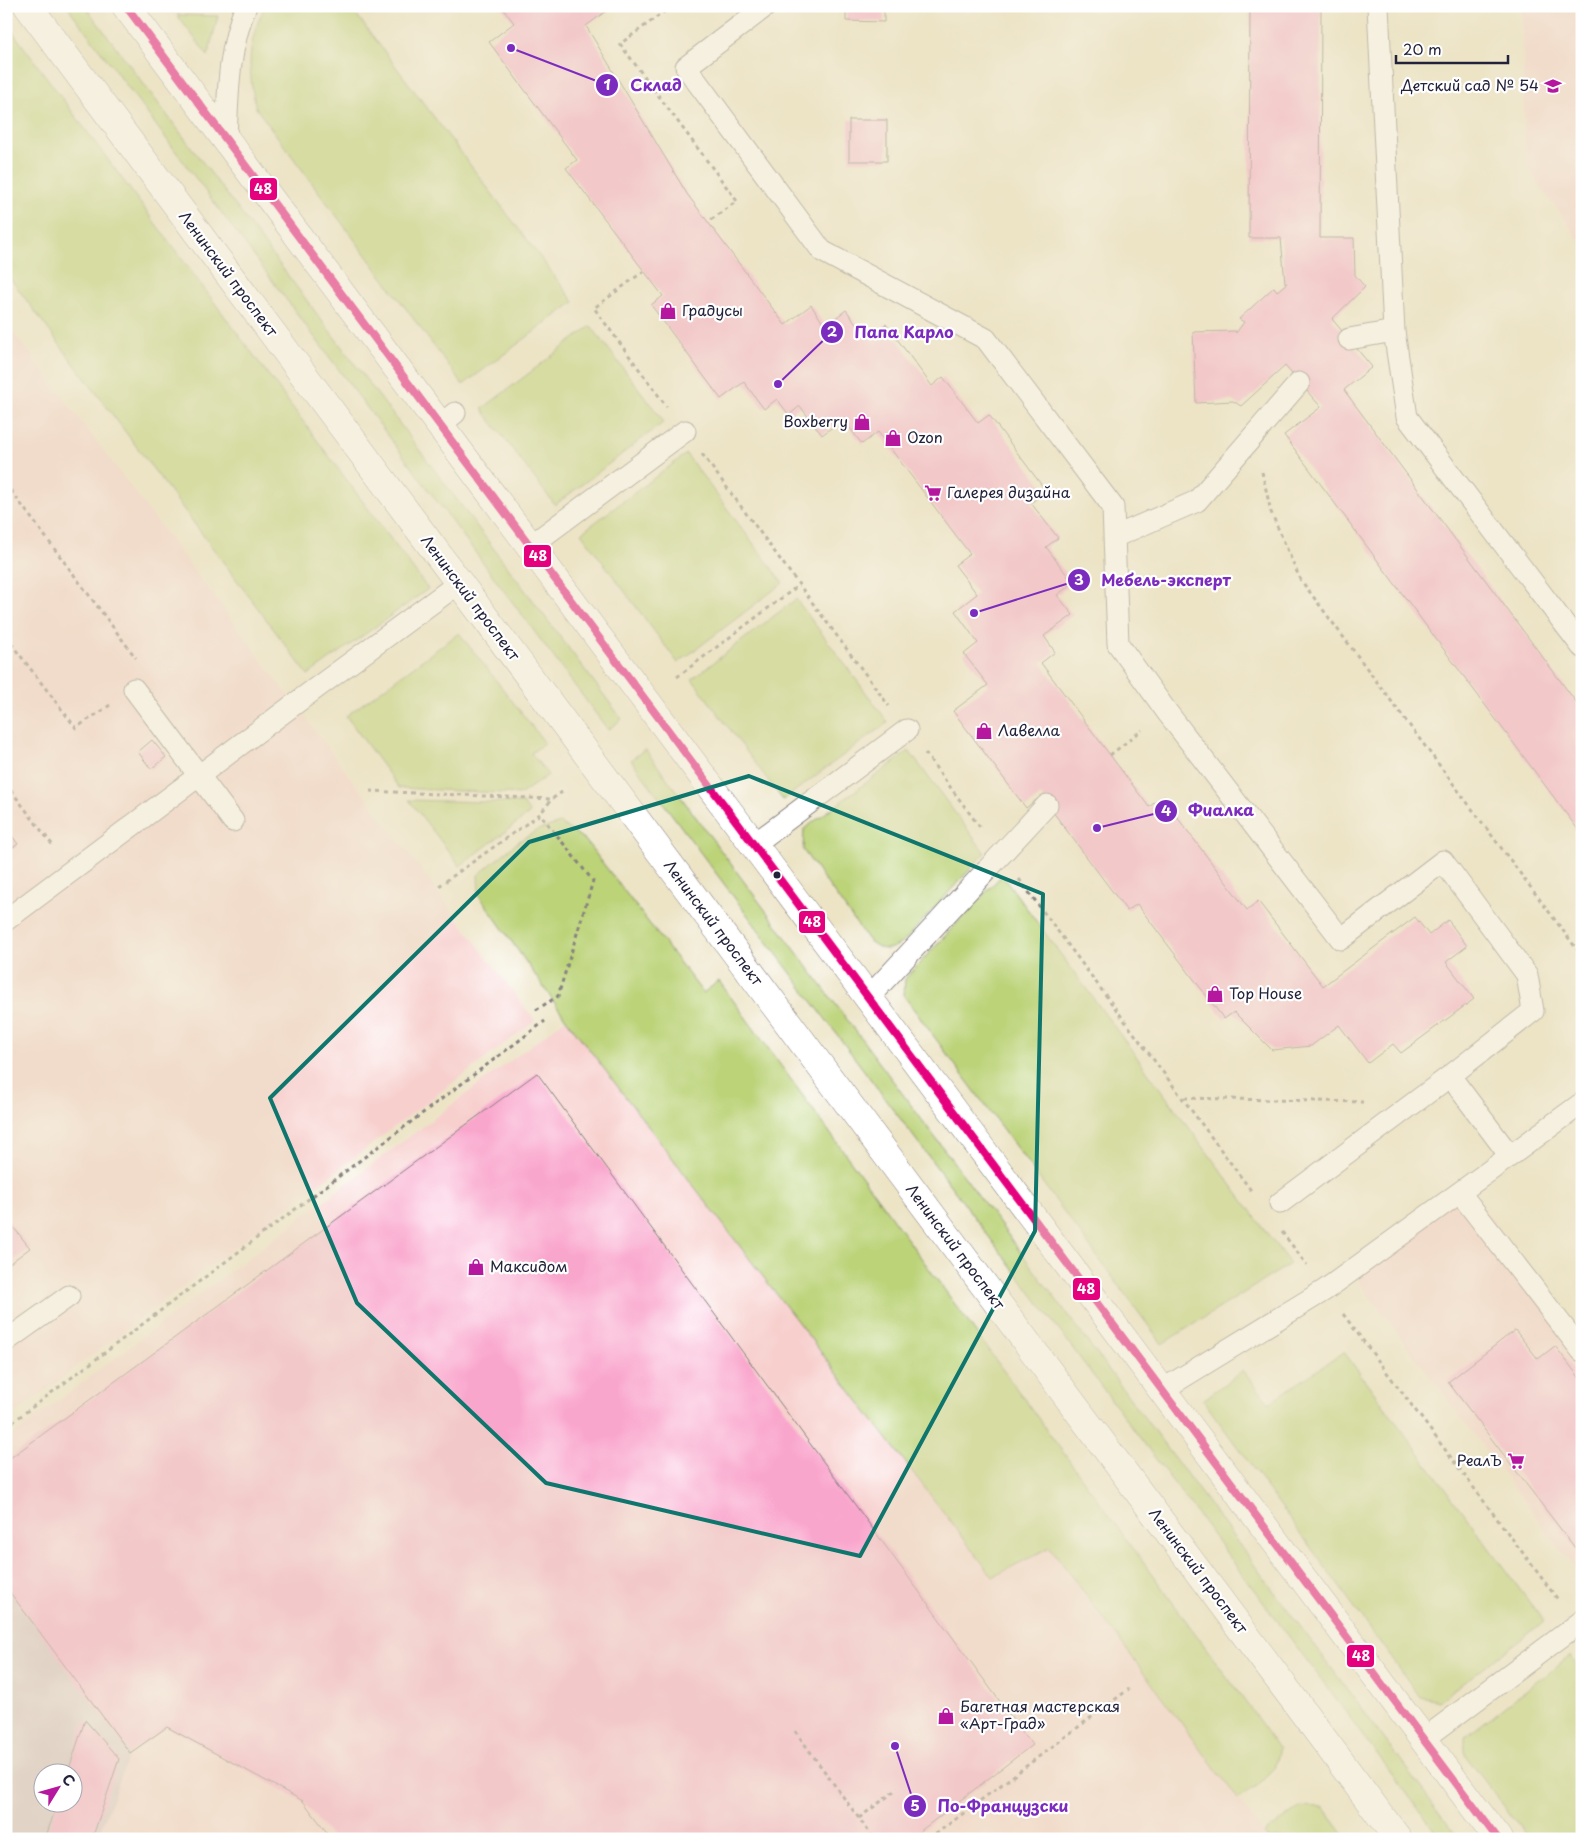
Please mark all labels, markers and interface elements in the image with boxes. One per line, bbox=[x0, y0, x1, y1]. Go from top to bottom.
scale bar bbox=[1396, 32, 1508, 64]
text: 20 m bbox=[1403, 37, 1442, 60]
callout: Склад bbox=[595, 70, 691, 101]
text: 1 bbox=[603, 72, 611, 95]
text: Склад bbox=[630, 72, 682, 96]
place label: Детский сад № 54 bbox=[1400, 73, 1539, 96]
school or university icon: Детский сад № 54 bbox=[1543, 76, 1563, 96]
line badge: 48 bbox=[249, 177, 278, 201]
text: 48 bbox=[254, 178, 272, 199]
street label: Ленинский проспект bbox=[174, 205, 285, 341]
place label: Градусы bbox=[682, 298, 743, 321]
shop icon: Градусы bbox=[658, 301, 678, 321]
callout: Папа Карло bbox=[819, 317, 964, 348]
text: 2 bbox=[827, 319, 838, 342]
text: Папа Карло bbox=[854, 319, 954, 343]
place label: Boxberry bbox=[783, 409, 848, 432]
shop icon: Boxberry bbox=[852, 412, 872, 432]
place label: Ozon bbox=[907, 425, 943, 448]
shop icon: Ozon bbox=[883, 428, 903, 448]
place label: Галерея дизайна bbox=[947, 480, 1071, 503]
supermarket icon: Галерея дизайна bbox=[923, 483, 943, 503]
street label: Ленинский проспект bbox=[416, 529, 527, 665]
line badge: 48 bbox=[523, 544, 552, 568]
text: 48 bbox=[529, 545, 547, 566]
callout: Мебель-эксперт bbox=[1066, 564, 1241, 595]
text: 3 bbox=[1074, 567, 1084, 590]
text: Мебель-эксперт bbox=[1101, 567, 1232, 591]
place label: Лавелла bbox=[998, 718, 1060, 741]
shop icon: Лавелла bbox=[974, 721, 994, 741]
callout: Фиалка bbox=[1153, 795, 1264, 826]
text: Фиалка bbox=[1188, 797, 1254, 821]
text: 4 bbox=[1161, 798, 1171, 821]
street label: Ленинский проспект bbox=[659, 854, 770, 990]
unlabelled marker bbox=[772, 870, 782, 880]
line badge: 48 bbox=[798, 910, 826, 934]
text: 48 bbox=[803, 911, 821, 932]
place label: Top House bbox=[1229, 981, 1302, 1004]
shop icon: Top House bbox=[1205, 984, 1225, 1004]
street label: Ленинский проспект bbox=[901, 1178, 1012, 1314]
place label: Максидом bbox=[490, 1254, 568, 1277]
shop icon: Максидом bbox=[466, 1257, 486, 1277]
line badge: 48 bbox=[1072, 1277, 1101, 1301]
text: 48 bbox=[1077, 1278, 1095, 1299]
place label: РеалЪ bbox=[1457, 1448, 1502, 1471]
supermarket icon: РеалЪ bbox=[1506, 1451, 1526, 1471]
street label: Ленинский проспект bbox=[1144, 1502, 1255, 1638]
line badge: 48 bbox=[1346, 1644, 1375, 1668]
text: 48 bbox=[1352, 1645, 1370, 1666]
place label: Багетная мастерская «Арт-Град» bbox=[960, 1694, 1120, 1734]
shop icon: Багетная мастерская «Арт-Град» bbox=[936, 1706, 956, 1726]
north arrow bbox=[32, 1762, 82, 1812]
text: С bbox=[57, 1769, 80, 1790]
callout: По-Французски bbox=[902, 1790, 1078, 1821]
text: 5 bbox=[910, 1793, 920, 1816]
text: По-Французски bbox=[937, 1793, 1069, 1817]

